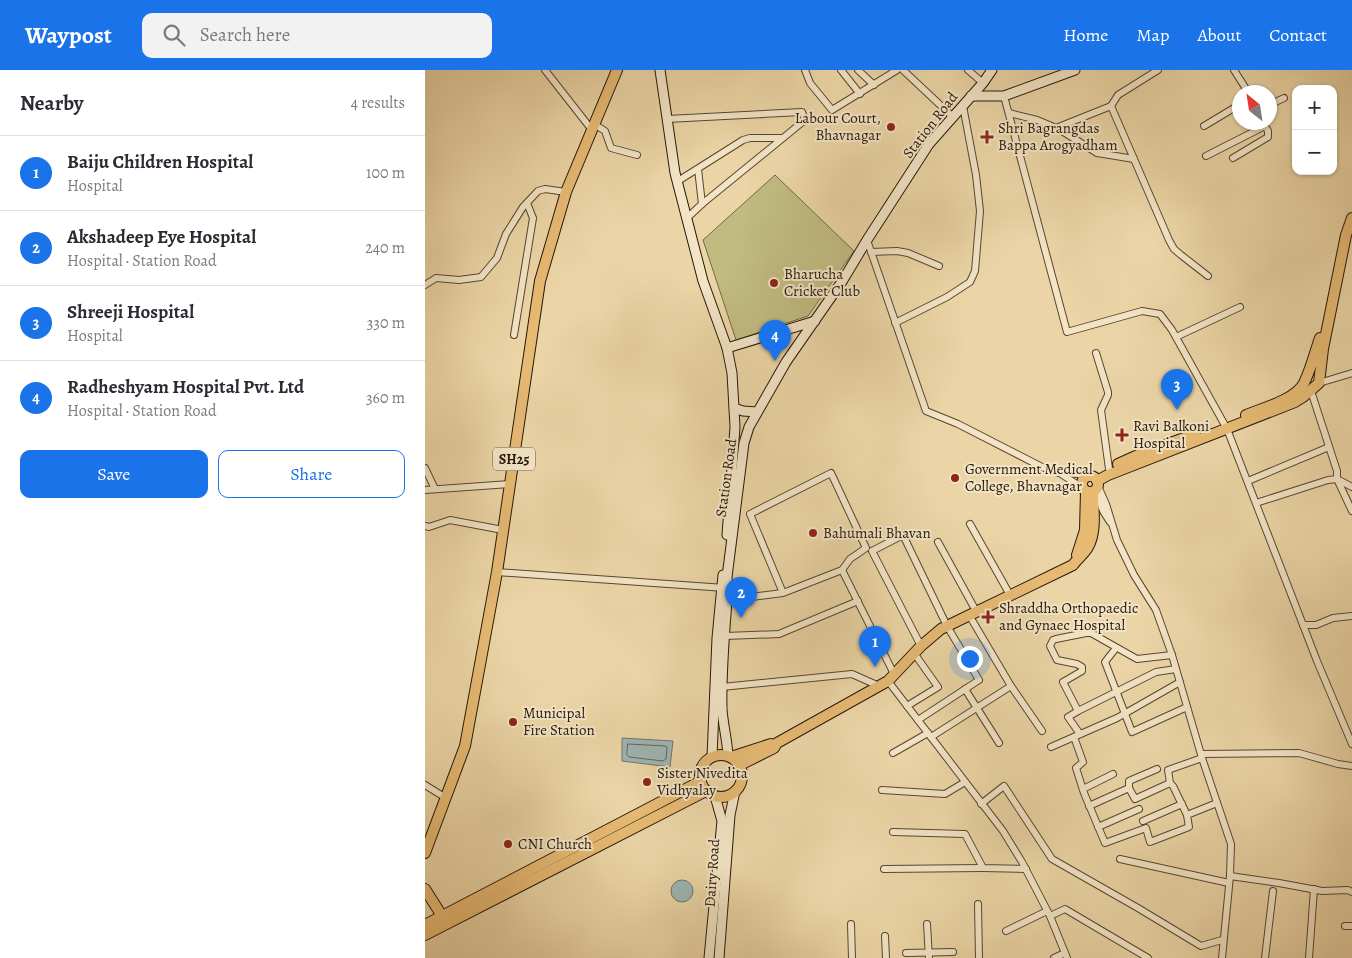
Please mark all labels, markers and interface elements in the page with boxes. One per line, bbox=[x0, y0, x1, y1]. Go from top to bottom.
search box bbox=[142, 13, 492, 58]
text: Waypost bbox=[25, 19, 112, 51]
icon: search bbox=[160, 21, 188, 49]
text: Search here bbox=[200, 22, 290, 48]
text: Home bbox=[1063, 23, 1108, 47]
text: Map bbox=[1136, 23, 1169, 47]
text: About bbox=[1197, 23, 1241, 47]
text: Contact bbox=[1269, 23, 1327, 47]
north arrow bbox=[1232, 85, 1277, 130]
map controls bbox=[1292, 85, 1337, 175]
button: + bbox=[1292, 85, 1337, 130]
street label: Station Road bbox=[898, 87, 963, 162]
text: Nearby bbox=[20, 89, 83, 117]
text: 4 results bbox=[351, 92, 405, 114]
place label: Labour Court, Bhavnagar bbox=[795, 108, 881, 145]
place label: Shri Bagrangdas Bappa Arogyadham bbox=[998, 118, 1118, 155]
marker: Labour Court, Bhavnagar bbox=[885, 121, 897, 133]
marker: Shri Bagrangdas Bappa Arogyadham bbox=[980, 130, 994, 144]
button: − bbox=[1292, 130, 1337, 175]
text: Baiju Children Hospital bbox=[67, 149, 253, 175]
text: 1 bbox=[33, 162, 39, 184]
text: 100 m bbox=[366, 162, 405, 184]
text: Hospital bbox=[67, 175, 123, 197]
text: Akshadeep Eye Hospital bbox=[67, 224, 256, 250]
text: 2 bbox=[32, 237, 40, 259]
text: 240 m bbox=[365, 237, 405, 259]
text: Hospital · Station Road bbox=[67, 250, 216, 272]
place label: Bharucha Cricket Club bbox=[784, 264, 860, 301]
marker: Bharucha Cricket Club bbox=[768, 277, 780, 289]
text: Shreeji Hospital bbox=[67, 299, 194, 325]
text: 3 bbox=[33, 312, 39, 334]
text: 330 m bbox=[367, 312, 405, 334]
pin: 4 bbox=[759, 320, 791, 361]
text: Hospital bbox=[67, 325, 123, 347]
pin: 3 bbox=[1161, 369, 1193, 410]
text: Radheshyam Hospital Pvt. Ltd bbox=[67, 374, 304, 400]
text: 4 bbox=[32, 387, 40, 409]
text: 360 m bbox=[366, 387, 405, 409]
text: Hospital · Station Road bbox=[67, 400, 216, 422]
place label: Ravi Balkoni Hospital bbox=[1133, 416, 1209, 453]
marker: Ravi Balkoni Hospital bbox=[1115, 428, 1129, 442]
street label: Station Road bbox=[711, 437, 742, 518]
road number: SH25 bbox=[493, 448, 535, 470]
button: Save bbox=[20, 450, 208, 498]
button: Share bbox=[218, 450, 405, 498]
place label: Government Medical College, Bhavnagar bbox=[965, 459, 1093, 496]
marker: Government Medical College, Bhavnagar bbox=[949, 472, 961, 484]
place label: Bahumali Bhavan bbox=[823, 523, 931, 543]
marker: Bahumali Bhavan bbox=[807, 527, 819, 539]
pin: 2 bbox=[725, 577, 757, 618]
place label: Shraddha Orthopaedic and Gynaec Hospital bbox=[999, 598, 1138, 635]
marker: Shraddha Orthopaedic and Gynaec Hospital bbox=[981, 610, 995, 624]
pin: 1 bbox=[859, 626, 891, 667]
your location bbox=[957, 646, 983, 672]
place label: Municipal Fire Station bbox=[523, 703, 595, 740]
marker: Municipal Fire Station bbox=[507, 716, 519, 728]
place label: Sister Nivedita Vidhyalay bbox=[656, 763, 748, 800]
marker: Sister Nivedita Vidhyalay bbox=[641, 776, 653, 788]
place label: CNI Church bbox=[518, 834, 592, 854]
street label: Dairy Road bbox=[700, 837, 724, 908]
marker: CNI Church bbox=[502, 838, 514, 850]

